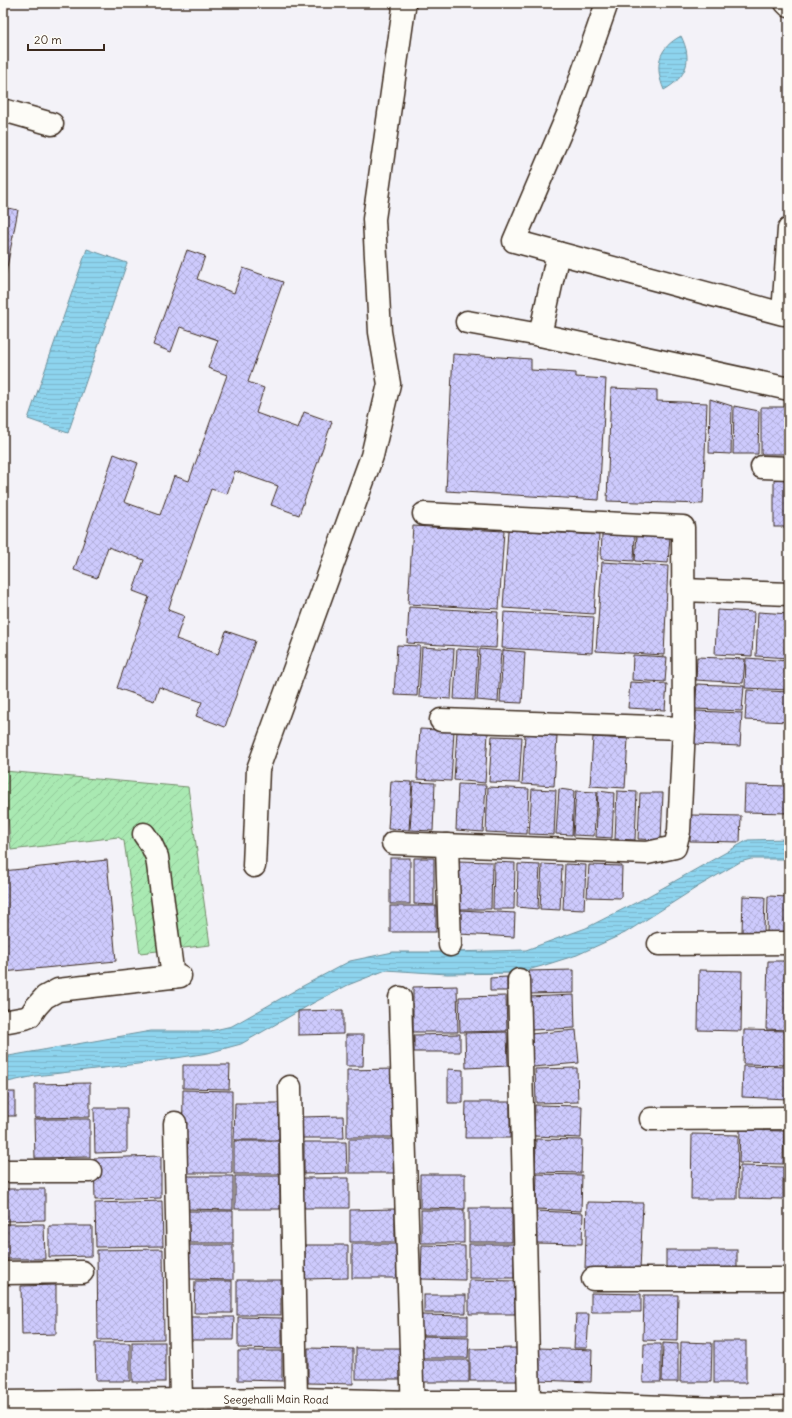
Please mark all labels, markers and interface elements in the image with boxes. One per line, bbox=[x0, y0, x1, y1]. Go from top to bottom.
scale bar bbox=[28, 26, 104, 52]
text: 20 m bbox=[34, 32, 62, 47]
street label: Seegehalli Main Road bbox=[223, 1392, 329, 1407]

